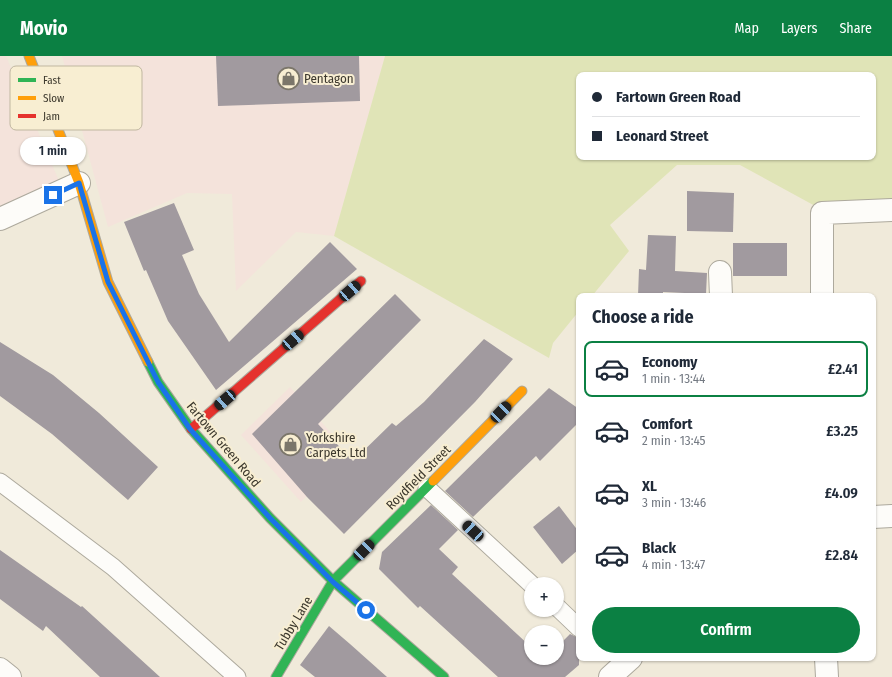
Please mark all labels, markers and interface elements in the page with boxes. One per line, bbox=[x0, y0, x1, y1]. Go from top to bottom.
text: Movio bbox=[20, 17, 68, 40]
text: Map bbox=[735, 20, 759, 37]
text: Layers bbox=[781, 20, 817, 37]
text: Share bbox=[839, 20, 872, 37]
shop icon: Pentagon bbox=[275, 65, 301, 91]
legend bbox=[10, 66, 142, 130]
place label: Pentagon bbox=[304, 71, 354, 86]
text: Fast bbox=[43, 74, 61, 87]
text: Fartown Green Road bbox=[616, 88, 741, 106]
text: Slow bbox=[43, 92, 64, 105]
text: Jam bbox=[43, 110, 60, 123]
text: Leonard Street bbox=[616, 127, 709, 145]
callout: 1 min bbox=[20, 137, 86, 165]
text: 1 min bbox=[39, 143, 67, 158]
route end bbox=[44, 186, 62, 204]
car bbox=[337, 279, 363, 303]
text: Choose a ride bbox=[592, 306, 694, 328]
car bbox=[280, 328, 306, 352]
icon: car bbox=[594, 351, 630, 387]
text: Economy bbox=[642, 353, 697, 371]
text: £2.41 bbox=[828, 360, 858, 378]
text: 1 min · 13:44 bbox=[642, 371, 705, 386]
car bbox=[212, 388, 238, 412]
street label: Fartown Green Road bbox=[184, 399, 264, 490]
car bbox=[488, 399, 514, 425]
icon: car bbox=[594, 413, 630, 449]
text: Comfort bbox=[642, 415, 693, 433]
text: £3.25 bbox=[826, 422, 858, 440]
place label: Yorkshire Carpets Ltd bbox=[306, 430, 366, 460]
shop icon: Yorkshire Carpets Ltd bbox=[278, 431, 304, 457]
text: 2 min · 13:45 bbox=[642, 433, 706, 448]
street label: Roydfield Street bbox=[383, 441, 454, 513]
icon: car bbox=[594, 475, 630, 511]
text: XL bbox=[642, 477, 657, 495]
text: £4.09 bbox=[825, 484, 858, 502]
text: 3 min · 13:46 bbox=[642, 495, 706, 510]
car bbox=[460, 518, 486, 544]
car bbox=[351, 537, 377, 563]
icon: car bbox=[594, 537, 630, 573]
text: Black bbox=[642, 539, 676, 557]
text: £2.84 bbox=[825, 546, 858, 564]
text: 4 min · 13:47 bbox=[642, 557, 705, 572]
map controls bbox=[524, 577, 564, 665]
button: + bbox=[524, 577, 564, 617]
street label: Tubby Lane bbox=[271, 594, 315, 653]
route start bbox=[357, 601, 375, 619]
button: Confirm bbox=[592, 607, 860, 653]
button: − bbox=[524, 625, 564, 665]

